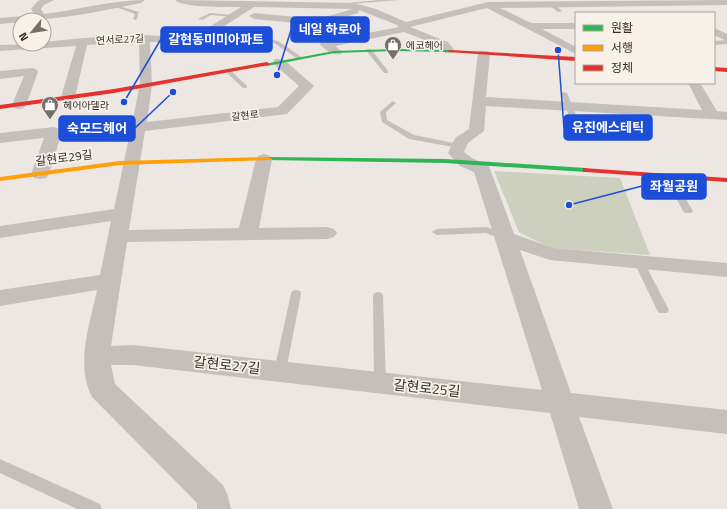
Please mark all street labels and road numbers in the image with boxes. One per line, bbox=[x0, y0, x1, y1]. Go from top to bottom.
street label: 연서로27길 bbox=[96, 31, 144, 48]
street label: 갈현로 bbox=[231, 107, 260, 124]
street label: 갈현로29길 bbox=[34, 145, 94, 170]
street label: 갈현로27길 bbox=[193, 351, 262, 378]
street label: 갈현로25길 bbox=[393, 374, 462, 401]

